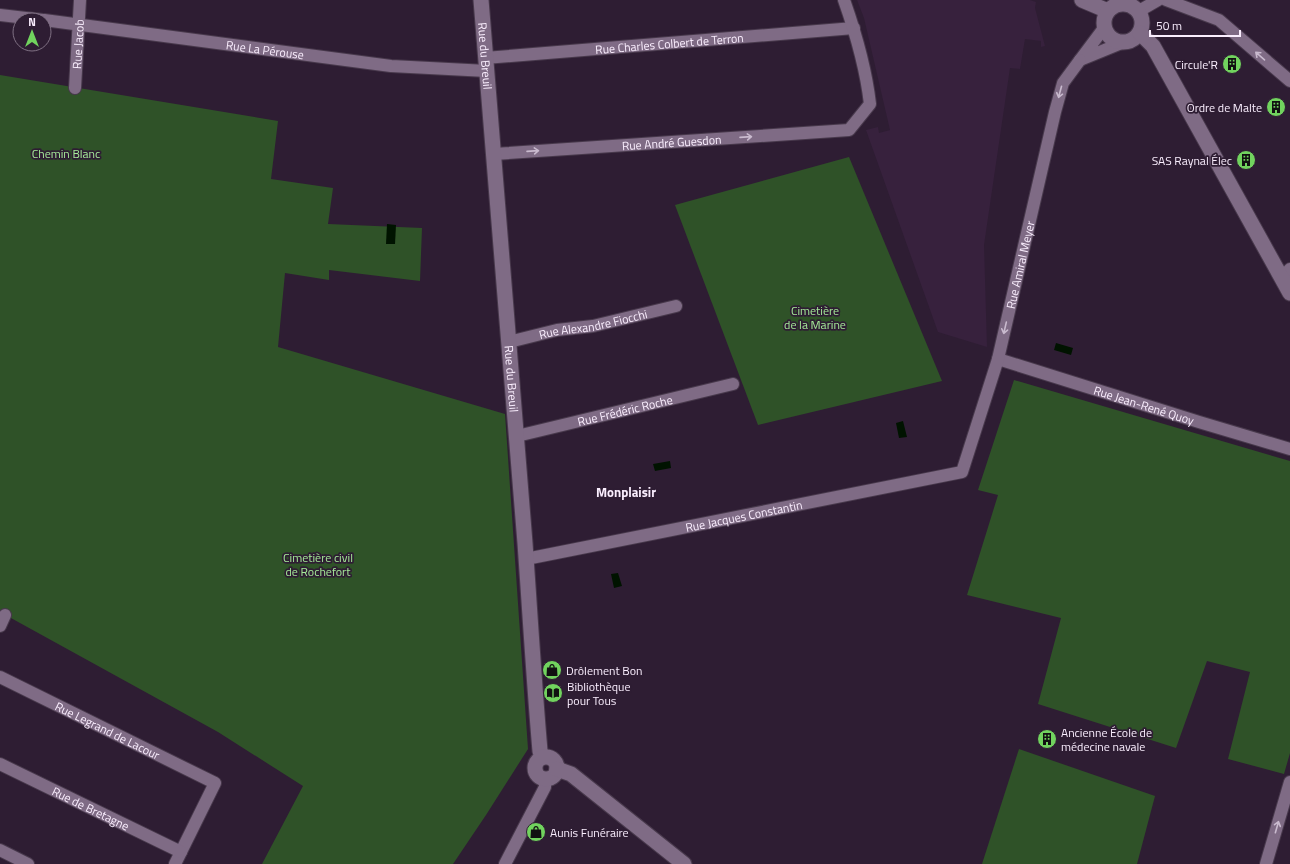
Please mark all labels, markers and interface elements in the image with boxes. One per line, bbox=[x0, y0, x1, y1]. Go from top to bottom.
north arrow bbox=[12, 12, 52, 52]
scale bar bbox=[1150, 12, 1240, 38]
text: N bbox=[28, 14, 36, 30]
text: 50 m bbox=[1156, 16, 1182, 35]
street label: Rue Jacob bbox=[67, 19, 88, 69]
street label: Rue du Breuil bbox=[473, 22, 498, 90]
street label: Rue Charles Colbert de Terron bbox=[594, 28, 744, 59]
street label: Rue La Pérouse bbox=[225, 35, 305, 64]
one-way arrow bbox=[1256, 52, 1266, 61]
building icon: Circule'R bbox=[1221, 53, 1243, 75]
place label: Circule'R bbox=[1175, 55, 1218, 74]
one-way arrow bbox=[1056, 86, 1063, 99]
building icon: Ordre de Malte bbox=[1265, 96, 1287, 118]
place label: Ordre de Malte bbox=[1187, 98, 1262, 117]
street label: Rue André Guesdon bbox=[621, 129, 722, 155]
one-way arrow bbox=[739, 133, 752, 140]
park label: Chemin Blanc bbox=[32, 144, 100, 163]
one-way arrow bbox=[526, 148, 539, 155]
building icon: SAS Raynal Élec bbox=[1235, 149, 1257, 171]
place label: SAS Raynal Élec bbox=[1152, 151, 1232, 170]
street label: Rue Amiral Meyer bbox=[1000, 219, 1039, 311]
park label: Cimetière de la Marine bbox=[784, 301, 846, 334]
street label: Rue Alexandre Fiocchi bbox=[537, 304, 649, 344]
one-way arrow bbox=[1001, 321, 1008, 334]
street label: Rue du Breuil bbox=[500, 345, 524, 413]
street label: Rue Jean-René Quoy bbox=[1091, 380, 1197, 430]
street label: Rue Frédéric Roche bbox=[575, 389, 674, 431]
district label: Monplaisir bbox=[596, 482, 656, 502]
street label: Rue Jacques Constantin bbox=[684, 495, 804, 537]
park label: Cimetière civil de Rochefort bbox=[283, 548, 353, 581]
shop icon: Drôlement Bon bbox=[541, 659, 563, 681]
place label: Drôlement Bon bbox=[566, 661, 642, 680]
place label: Bibliothèque pour Tous bbox=[567, 677, 630, 710]
library icon: Bibliothèque pour Tous bbox=[542, 682, 564, 704]
street label: Rue Legrand de Lacour bbox=[52, 696, 163, 764]
place label: Ancienne École de médecine navale bbox=[1061, 723, 1152, 756]
building icon: Ancienne École de médecine navale bbox=[1036, 728, 1058, 750]
street label: Rue de Bretagne bbox=[49, 781, 133, 835]
one-way arrow bbox=[1274, 820, 1281, 833]
shop icon: Aunis Funéraire bbox=[525, 821, 547, 843]
place label: Aunis Funéraire bbox=[550, 823, 629, 842]

